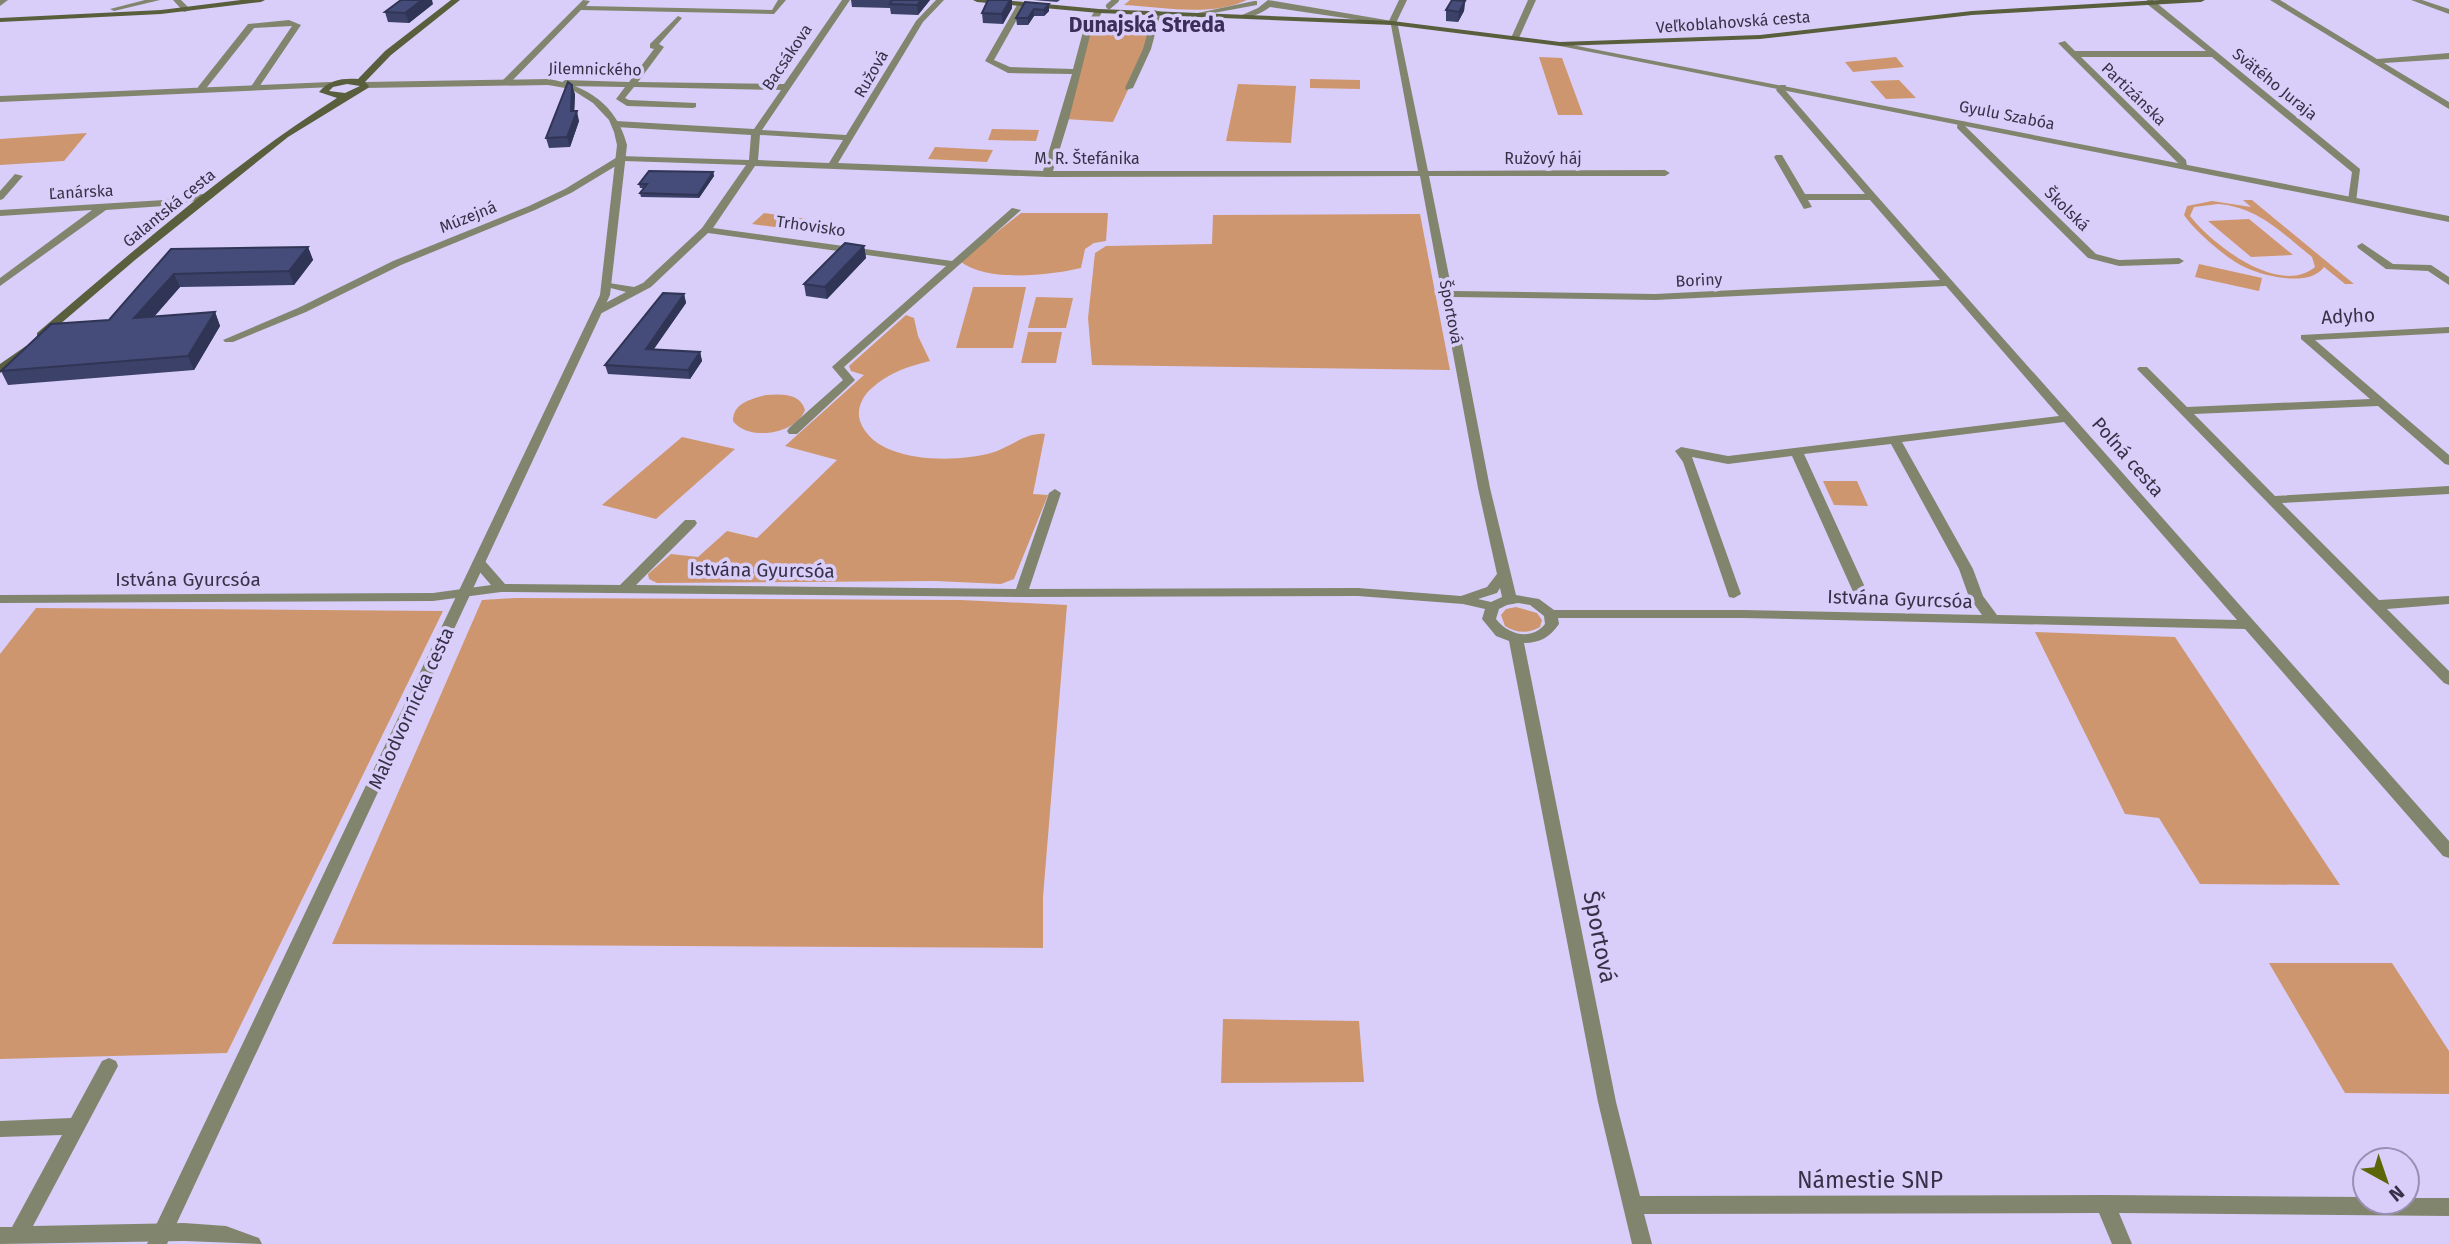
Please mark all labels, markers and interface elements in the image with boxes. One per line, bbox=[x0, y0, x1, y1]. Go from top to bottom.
street label: Veľkoblahovská cesta bbox=[1655, 7, 1811, 37]
district label: Dunajská Streda bbox=[1069, 12, 1225, 38]
street label: Bacsákova bbox=[758, 20, 816, 94]
street label: Svätého Juraja bbox=[2229, 44, 2321, 124]
street label: Ružová bbox=[850, 47, 892, 101]
street label: Partizánska bbox=[2098, 58, 2170, 130]
street label: Jilemnického bbox=[548, 59, 642, 79]
street label: Gyulu Szabóa bbox=[1958, 96, 2056, 134]
street label: M. R. Štefánika bbox=[1034, 148, 1140, 168]
street label: Ružový háj bbox=[1504, 149, 1582, 168]
street label: Galantská cesta bbox=[119, 165, 219, 251]
street label: Ľanárska bbox=[48, 181, 114, 203]
street label: Školská bbox=[2041, 182, 2094, 235]
street label: Múzejná bbox=[437, 197, 499, 237]
street label: Trhovisko bbox=[775, 212, 847, 240]
street label: Boriny bbox=[1675, 269, 1723, 291]
street label: Športová bbox=[1435, 278, 1467, 346]
street label: Adyho bbox=[2321, 303, 2375, 329]
street label: Poľná cesta bbox=[2087, 412, 2169, 502]
street label: Istvána Gyurcsóa bbox=[689, 557, 835, 583]
street label: Istvána Gyurcsóa bbox=[115, 568, 261, 591]
street label: Istvána Gyurcsóa bbox=[1827, 585, 1973, 613]
street label: Malodvornícka cesta bbox=[363, 623, 459, 793]
street label: Športová bbox=[1577, 888, 1624, 985]
north arrow bbox=[2351, 1146, 2421, 1216]
street label: Námestie SNP bbox=[1797, 1166, 1943, 1194]
text: N bbox=[2384, 1181, 2409, 1207]

